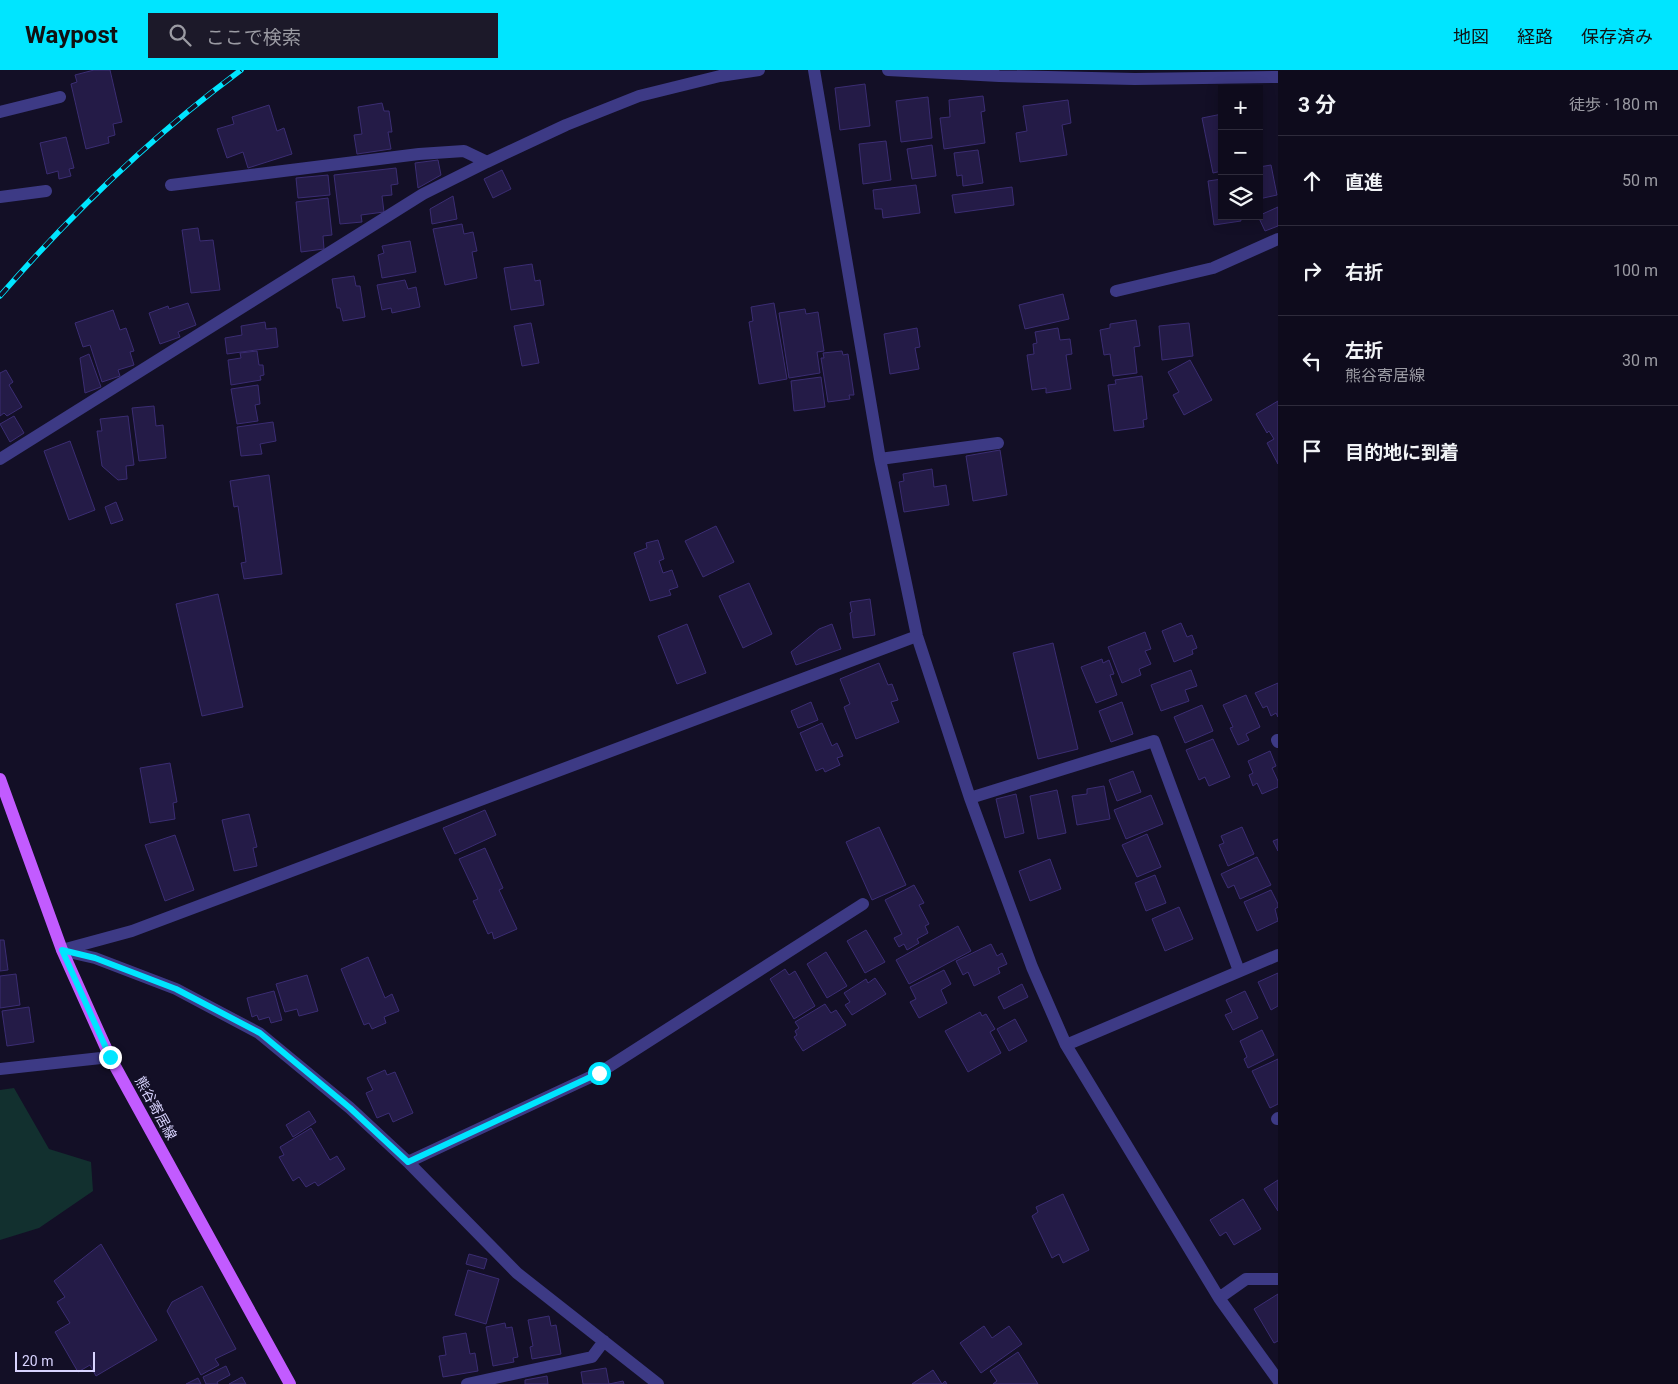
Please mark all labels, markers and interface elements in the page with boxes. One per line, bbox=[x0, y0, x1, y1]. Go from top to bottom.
search box bbox=[148, 13, 498, 58]
text: Waypost bbox=[25, 21, 118, 49]
icon: search bbox=[166, 21, 194, 49]
text: ここで検索 bbox=[206, 26, 301, 49]
text: 地図 bbox=[1453, 26, 1489, 47]
text: 経路 bbox=[1517, 26, 1553, 47]
text: 保存済み bbox=[1581, 26, 1653, 47]
map controls bbox=[1218, 85, 1263, 220]
button: + bbox=[1218, 85, 1263, 130]
text: 3 分 bbox=[1298, 93, 1336, 117]
text: 徒歩 · 180 m bbox=[1569, 95, 1658, 114]
button: − bbox=[1218, 130, 1263, 175]
icon: ahead bbox=[1298, 167, 1326, 195]
text: 直進 bbox=[1345, 171, 1383, 194]
text: 50 m bbox=[1622, 171, 1658, 190]
button: layers bbox=[1218, 175, 1263, 220]
icon: right bbox=[1298, 257, 1326, 285]
text: 右折 bbox=[1345, 261, 1383, 284]
text: 100 m bbox=[1613, 261, 1658, 280]
text: 左折 bbox=[1345, 339, 1383, 362]
icon: left bbox=[1298, 347, 1326, 375]
text: 30 m bbox=[1622, 351, 1658, 370]
text: 熊谷寄居線 bbox=[1345, 366, 1425, 385]
icon: arrive bbox=[1298, 437, 1326, 465]
text: 目的地に到着 bbox=[1345, 441, 1459, 464]
route end bbox=[99, 1046, 122, 1069]
route start bbox=[588, 1062, 611, 1085]
street label: 熊谷寄居線 bbox=[132, 1074, 180, 1142]
scale bar bbox=[15, 1349, 95, 1372]
text: 20 m bbox=[22, 1353, 54, 1369]

